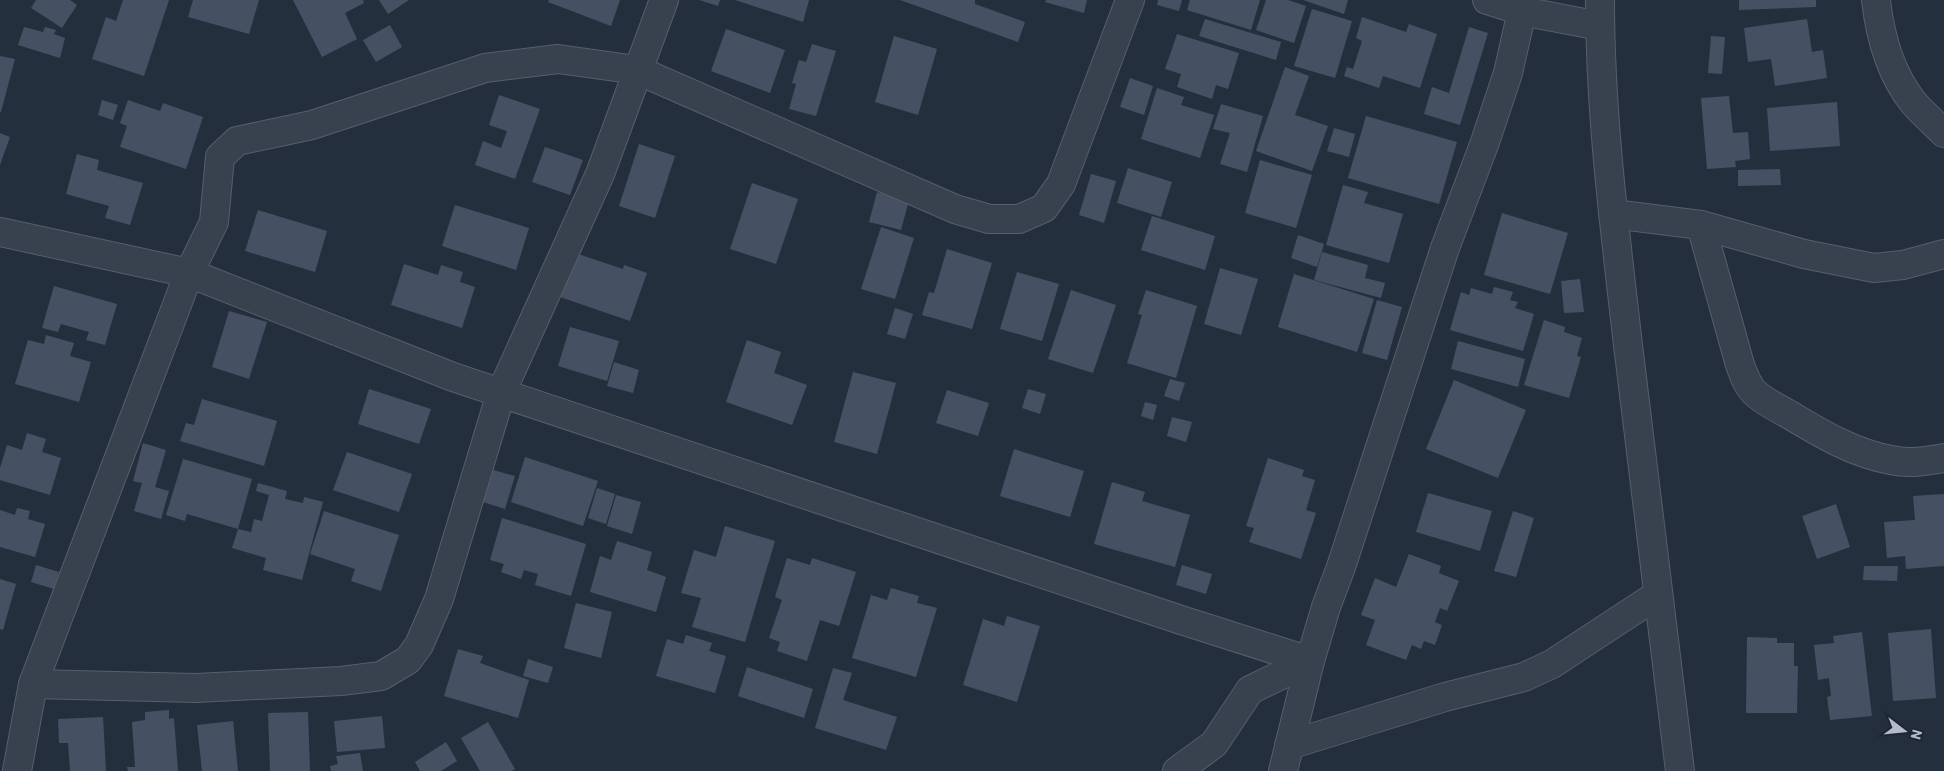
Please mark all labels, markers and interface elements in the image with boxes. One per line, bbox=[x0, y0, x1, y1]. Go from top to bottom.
north arrow bbox=[1879, 706, 1929, 756]
text: N bbox=[1908, 728, 1926, 742]

